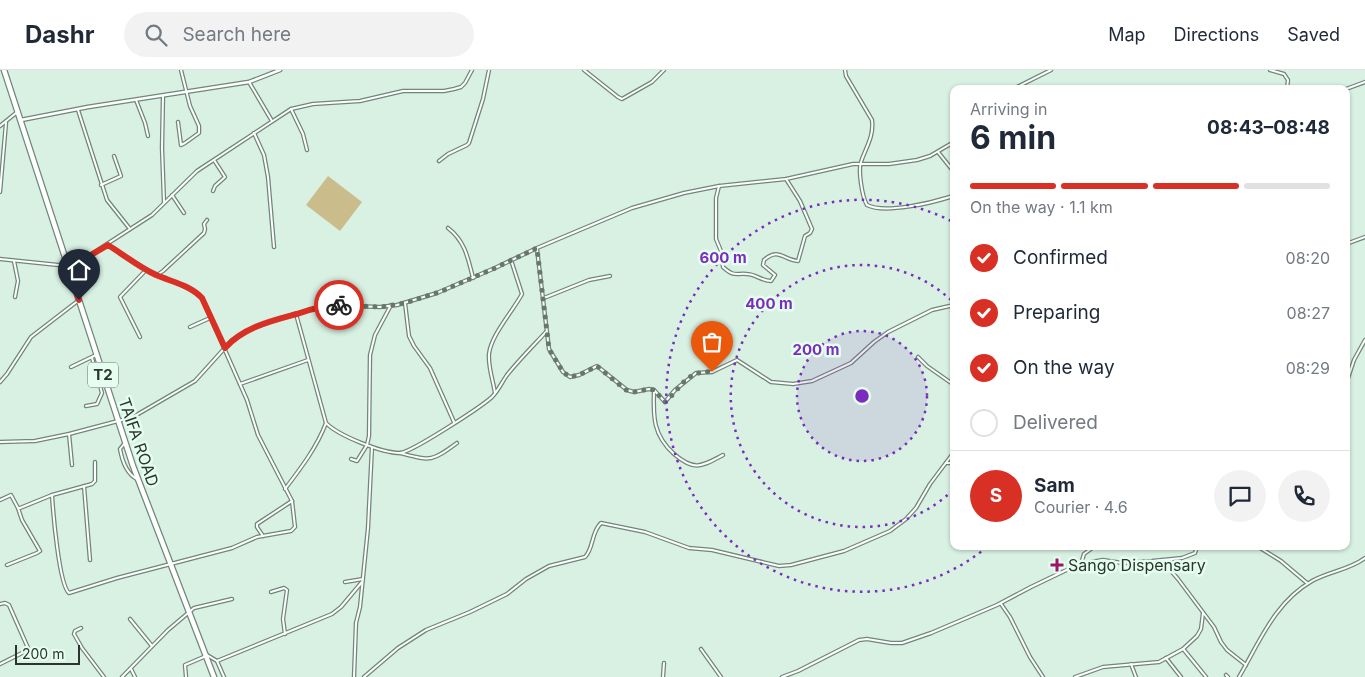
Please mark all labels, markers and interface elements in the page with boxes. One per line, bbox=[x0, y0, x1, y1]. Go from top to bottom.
search box bbox=[124, 12, 474, 57]
text: Dashr bbox=[25, 20, 94, 49]
icon: search bbox=[142, 21, 170, 49]
text: Search here bbox=[182, 23, 291, 46]
text: Map bbox=[1108, 24, 1146, 45]
text: Directions bbox=[1174, 24, 1259, 45]
text: Saved bbox=[1287, 24, 1340, 45]
text: Arriving in bbox=[970, 99, 1047, 119]
text: 08:43–08:48 bbox=[1207, 116, 1330, 139]
text: 6 min bbox=[970, 118, 1056, 157]
text: On the way · 1.1 km bbox=[970, 197, 1113, 217]
icon: check bbox=[970, 244, 998, 272]
text: Confirmed bbox=[1013, 246, 1108, 269]
text: 600 m bbox=[699, 248, 747, 267]
text: 08:20 bbox=[1286, 248, 1330, 268]
pin bbox=[58, 249, 100, 300]
icon: home bbox=[65, 256, 93, 284]
courier bbox=[314, 280, 364, 330]
icon: bike bbox=[325, 291, 353, 319]
text: 400 m bbox=[745, 294, 793, 313]
icon: check bbox=[970, 299, 998, 327]
text: Preparing bbox=[1013, 301, 1100, 324]
text: 08:27 bbox=[1287, 303, 1330, 323]
pin bbox=[691, 321, 733, 372]
icon: bag bbox=[698, 328, 726, 356]
text: 200 m bbox=[793, 340, 839, 359]
icon: check bbox=[970, 354, 998, 382]
text: On the way bbox=[1013, 356, 1115, 379]
text: 08:29 bbox=[1286, 358, 1330, 378]
road number: T2 bbox=[88, 362, 118, 388]
centre of rings bbox=[853, 387, 871, 405]
street label: TAIFA ROAD bbox=[115, 395, 163, 489]
text: Delivered bbox=[1013, 411, 1098, 434]
button: chat bbox=[1214, 470, 1266, 522]
button: phone bbox=[1278, 470, 1330, 522]
text: Sam bbox=[1034, 474, 1075, 497]
text: S bbox=[990, 484, 1002, 507]
text: Courier · 4.6 bbox=[1034, 497, 1128, 517]
place label: Sango Dispensary bbox=[1068, 555, 1206, 575]
marker: Sango Dispensary bbox=[1050, 558, 1064, 572]
scale bar bbox=[15, 642, 80, 665]
text: 200 m bbox=[22, 645, 64, 662]

